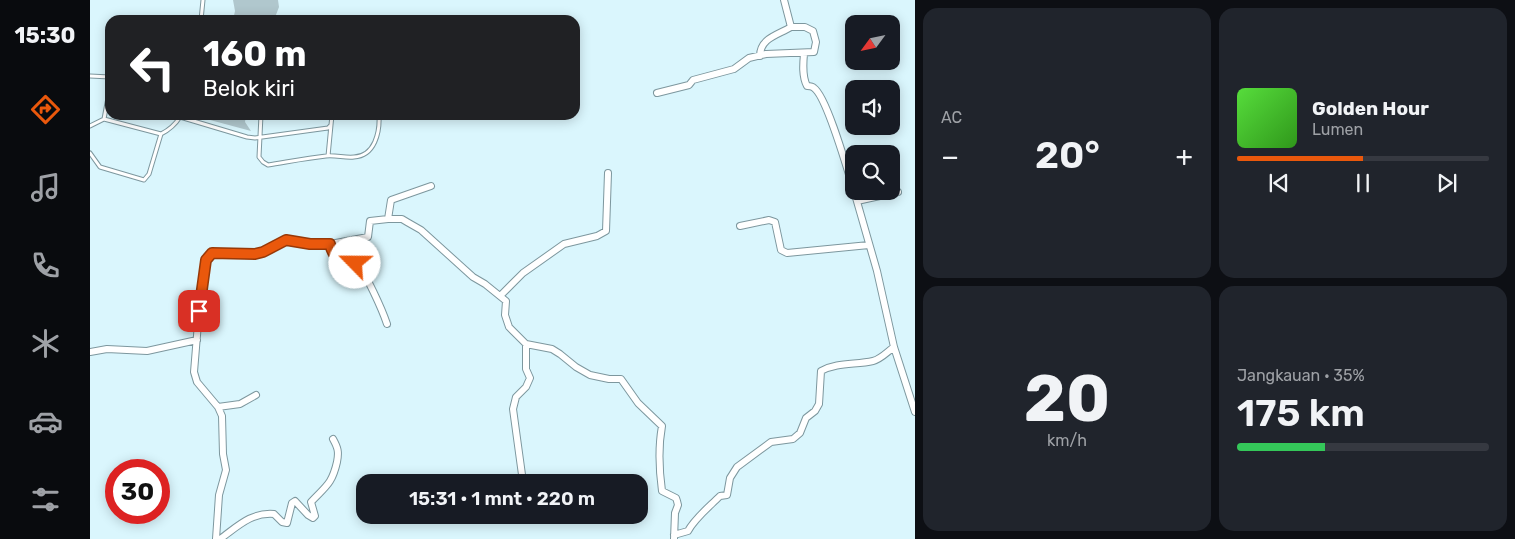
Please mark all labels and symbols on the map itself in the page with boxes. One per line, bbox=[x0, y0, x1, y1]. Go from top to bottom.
north arrow bbox=[845, 15, 900, 70]
position arrow bbox=[328, 236, 380, 288]
pin bbox=[178, 290, 220, 332]
speed limit sign: 30 bbox=[105, 459, 170, 524]

